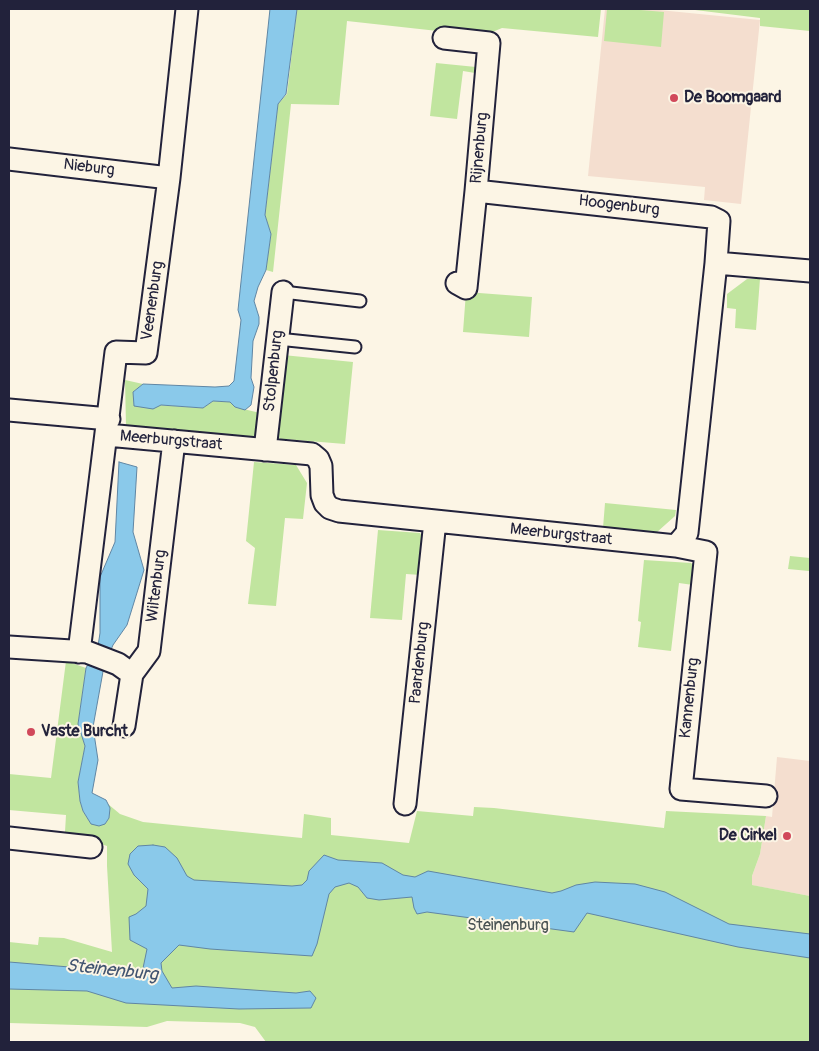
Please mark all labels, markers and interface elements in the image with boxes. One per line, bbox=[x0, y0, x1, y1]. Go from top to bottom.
place label: De Boomgaard bbox=[684, 88, 782, 108]
marker: De Boomgaard bbox=[668, 92, 680, 104]
street label: Rijnenburg bbox=[467, 112, 493, 184]
street label: Nieburg bbox=[62, 155, 116, 181]
street label: Hoogenburg bbox=[577, 191, 661, 221]
street label: Veenenburg bbox=[138, 260, 168, 342]
street label: Stolpenburg bbox=[260, 329, 288, 413]
street label: Meerburgstraat bbox=[119, 427, 223, 455]
street label: Meerburgstraat bbox=[509, 520, 613, 550]
street label: Wiltenburg bbox=[143, 549, 171, 623]
street label: Paardenburg bbox=[406, 621, 434, 705]
street label: Kannenburg bbox=[676, 657, 704, 739]
place label: Vaste Burcht bbox=[41, 722, 128, 742]
marker: Vaste Burcht bbox=[25, 726, 37, 738]
place label: De Cirkel bbox=[719, 826, 777, 846]
marker: De Cirkel bbox=[781, 830, 793, 842]
park label: Steinenburg bbox=[467, 916, 549, 936]
water label: Steinenburg bbox=[65, 955, 159, 987]

